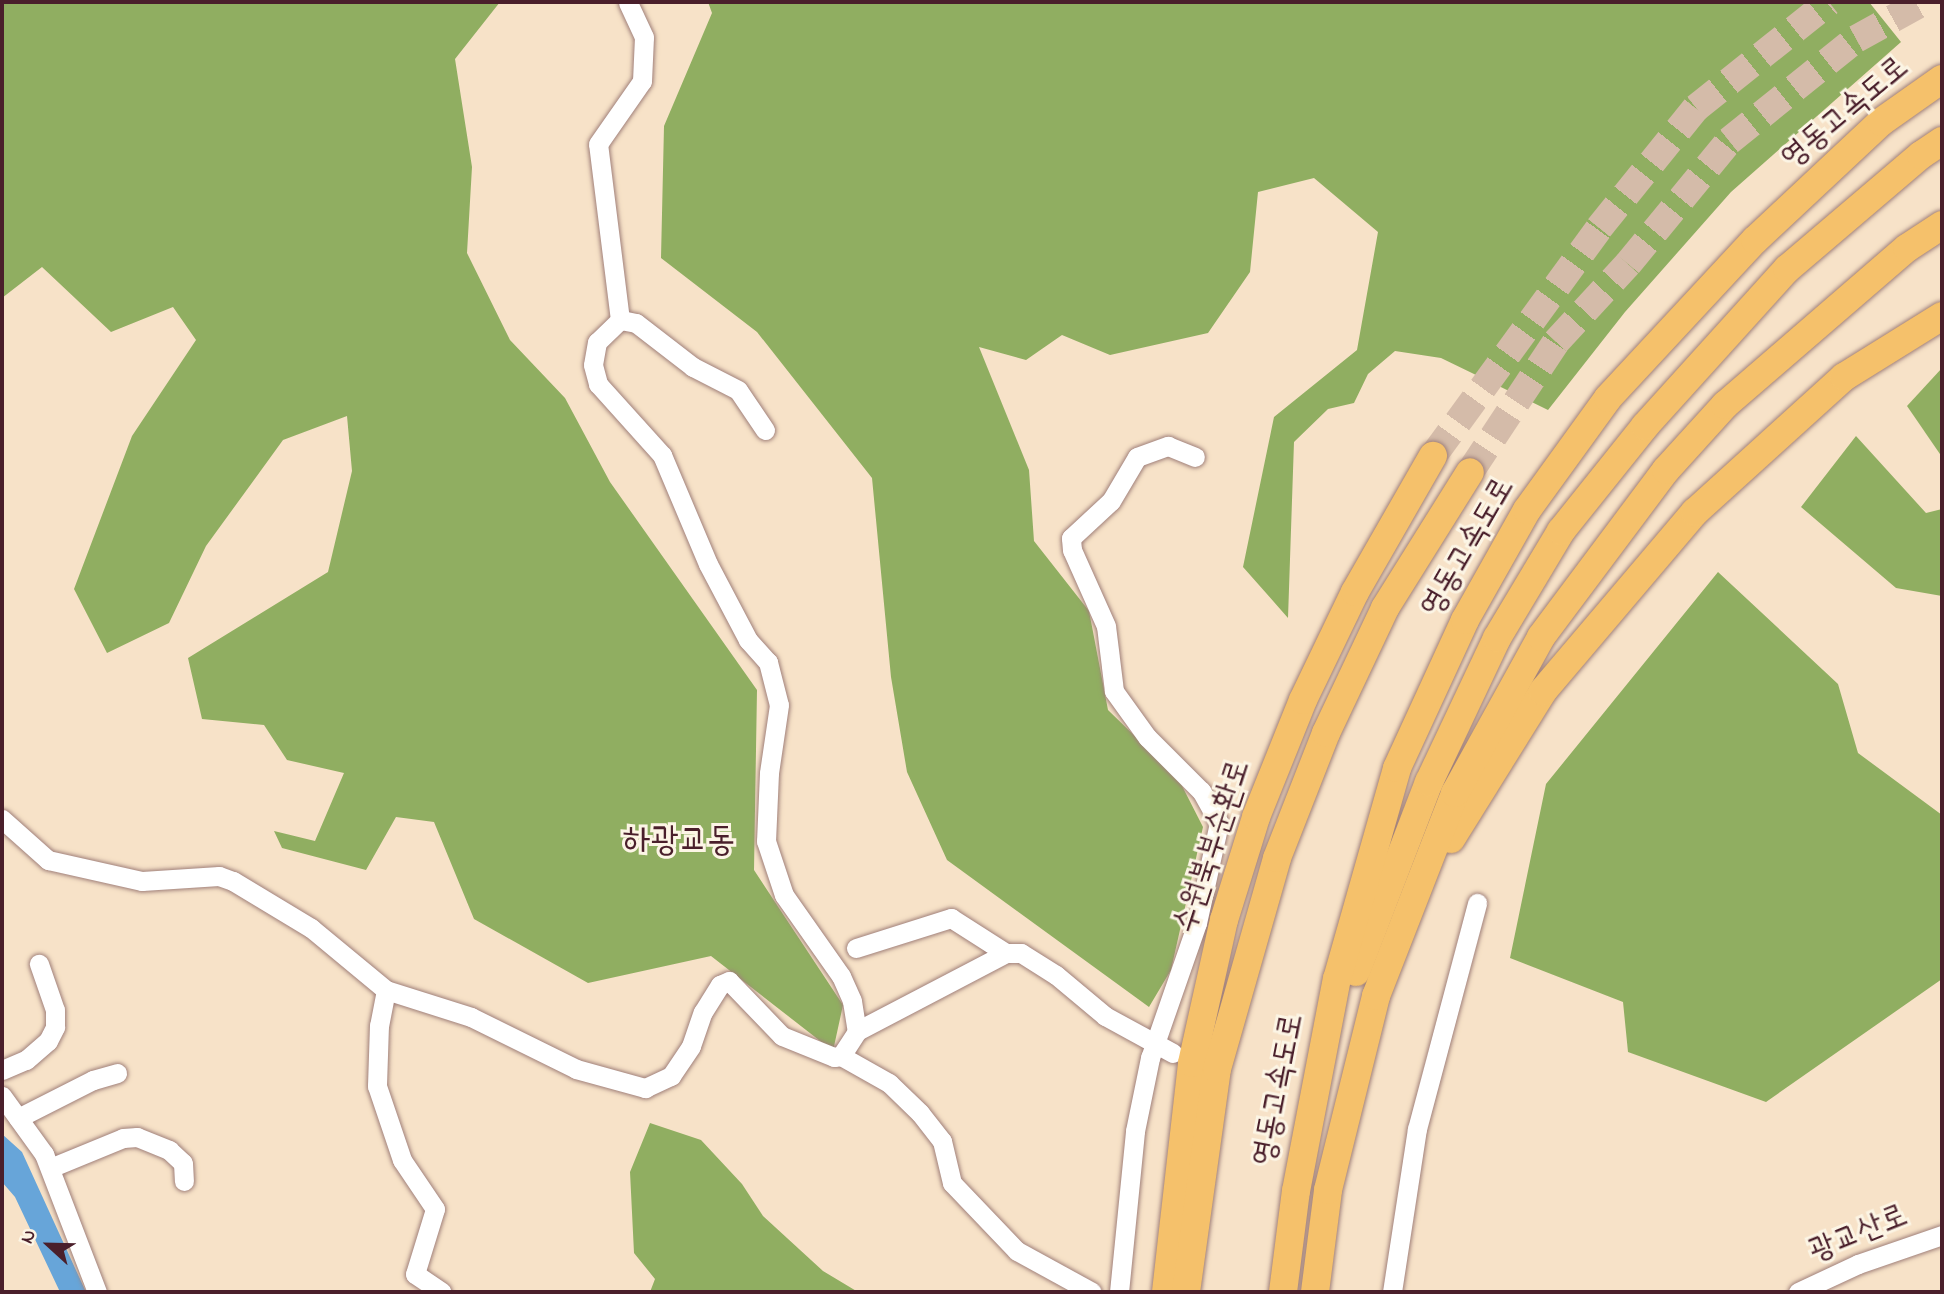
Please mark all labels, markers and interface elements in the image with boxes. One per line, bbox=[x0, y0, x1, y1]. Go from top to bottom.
street label: 영동고속도로 bbox=[1774, 50, 1918, 178]
street label: 영동고속도로 bbox=[1414, 471, 1524, 625]
street label: 수원북부순환로 bbox=[1168, 755, 1260, 939]
district label: 하광교동 bbox=[623, 821, 735, 863]
street label: 영동고속도로 bbox=[1246, 1011, 1314, 1169]
street label: 광교산로 bbox=[1804, 1198, 1914, 1272]
north arrow bbox=[14, 1210, 84, 1280]
text: N bbox=[14, 1226, 44, 1248]

